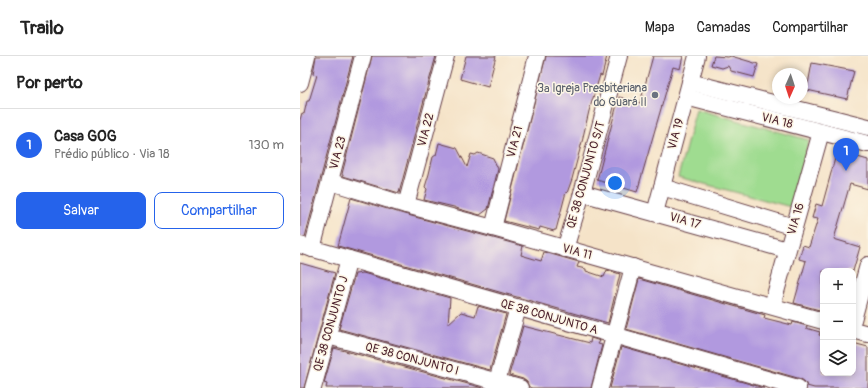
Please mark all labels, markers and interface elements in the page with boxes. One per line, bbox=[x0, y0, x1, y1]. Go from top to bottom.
text: Trailo bbox=[20, 16, 64, 40]
text: Mapa bbox=[645, 19, 674, 36]
text: Camadas bbox=[696, 19, 750, 36]
text: Compartilhar bbox=[772, 19, 848, 36]
north arrow bbox=[772, 68, 808, 104]
text: Por perto bbox=[16, 72, 83, 93]
place label: 3ª Igreja Presbiteriana do Guará II bbox=[537, 81, 647, 110]
marker: 3ª Igreja Presbiteriana do Guará II bbox=[650, 90, 660, 100]
street label: VIA 18 bbox=[760, 110, 794, 132]
street label: VIA 22 bbox=[414, 111, 438, 149]
street label: VIA 19 bbox=[665, 117, 687, 151]
street label: QE 38 CONJUNTO S/T bbox=[564, 119, 609, 230]
street label: VIA 21 bbox=[504, 124, 526, 160]
text: Casa GOG bbox=[54, 127, 117, 146]
street label: VIA 23 bbox=[326, 134, 350, 171]
text: 1 bbox=[26, 137, 32, 153]
text: 130 m bbox=[248, 137, 284, 153]
pin: 1 bbox=[833, 138, 859, 171]
text: Prédio público · Via 18 bbox=[54, 146, 170, 162]
your location bbox=[605, 173, 625, 193]
button: Salvar bbox=[16, 192, 146, 229]
button: Compartilhar bbox=[154, 192, 284, 229]
street label: VIA 16 bbox=[784, 201, 808, 237]
street label: VIA 17 bbox=[668, 209, 703, 233]
street label: VIA 11 bbox=[560, 241, 594, 263]
map controls bbox=[820, 268, 856, 376]
button: + bbox=[820, 268, 856, 304]
street label: QE 38 CONJUNTO J bbox=[310, 274, 352, 373]
street label: QE 38 CONJUNTO A bbox=[499, 296, 600, 338]
button: − bbox=[820, 304, 856, 340]
street label: QE 38 CONJUNTO I bbox=[364, 339, 460, 379]
button: layers bbox=[820, 340, 856, 376]

